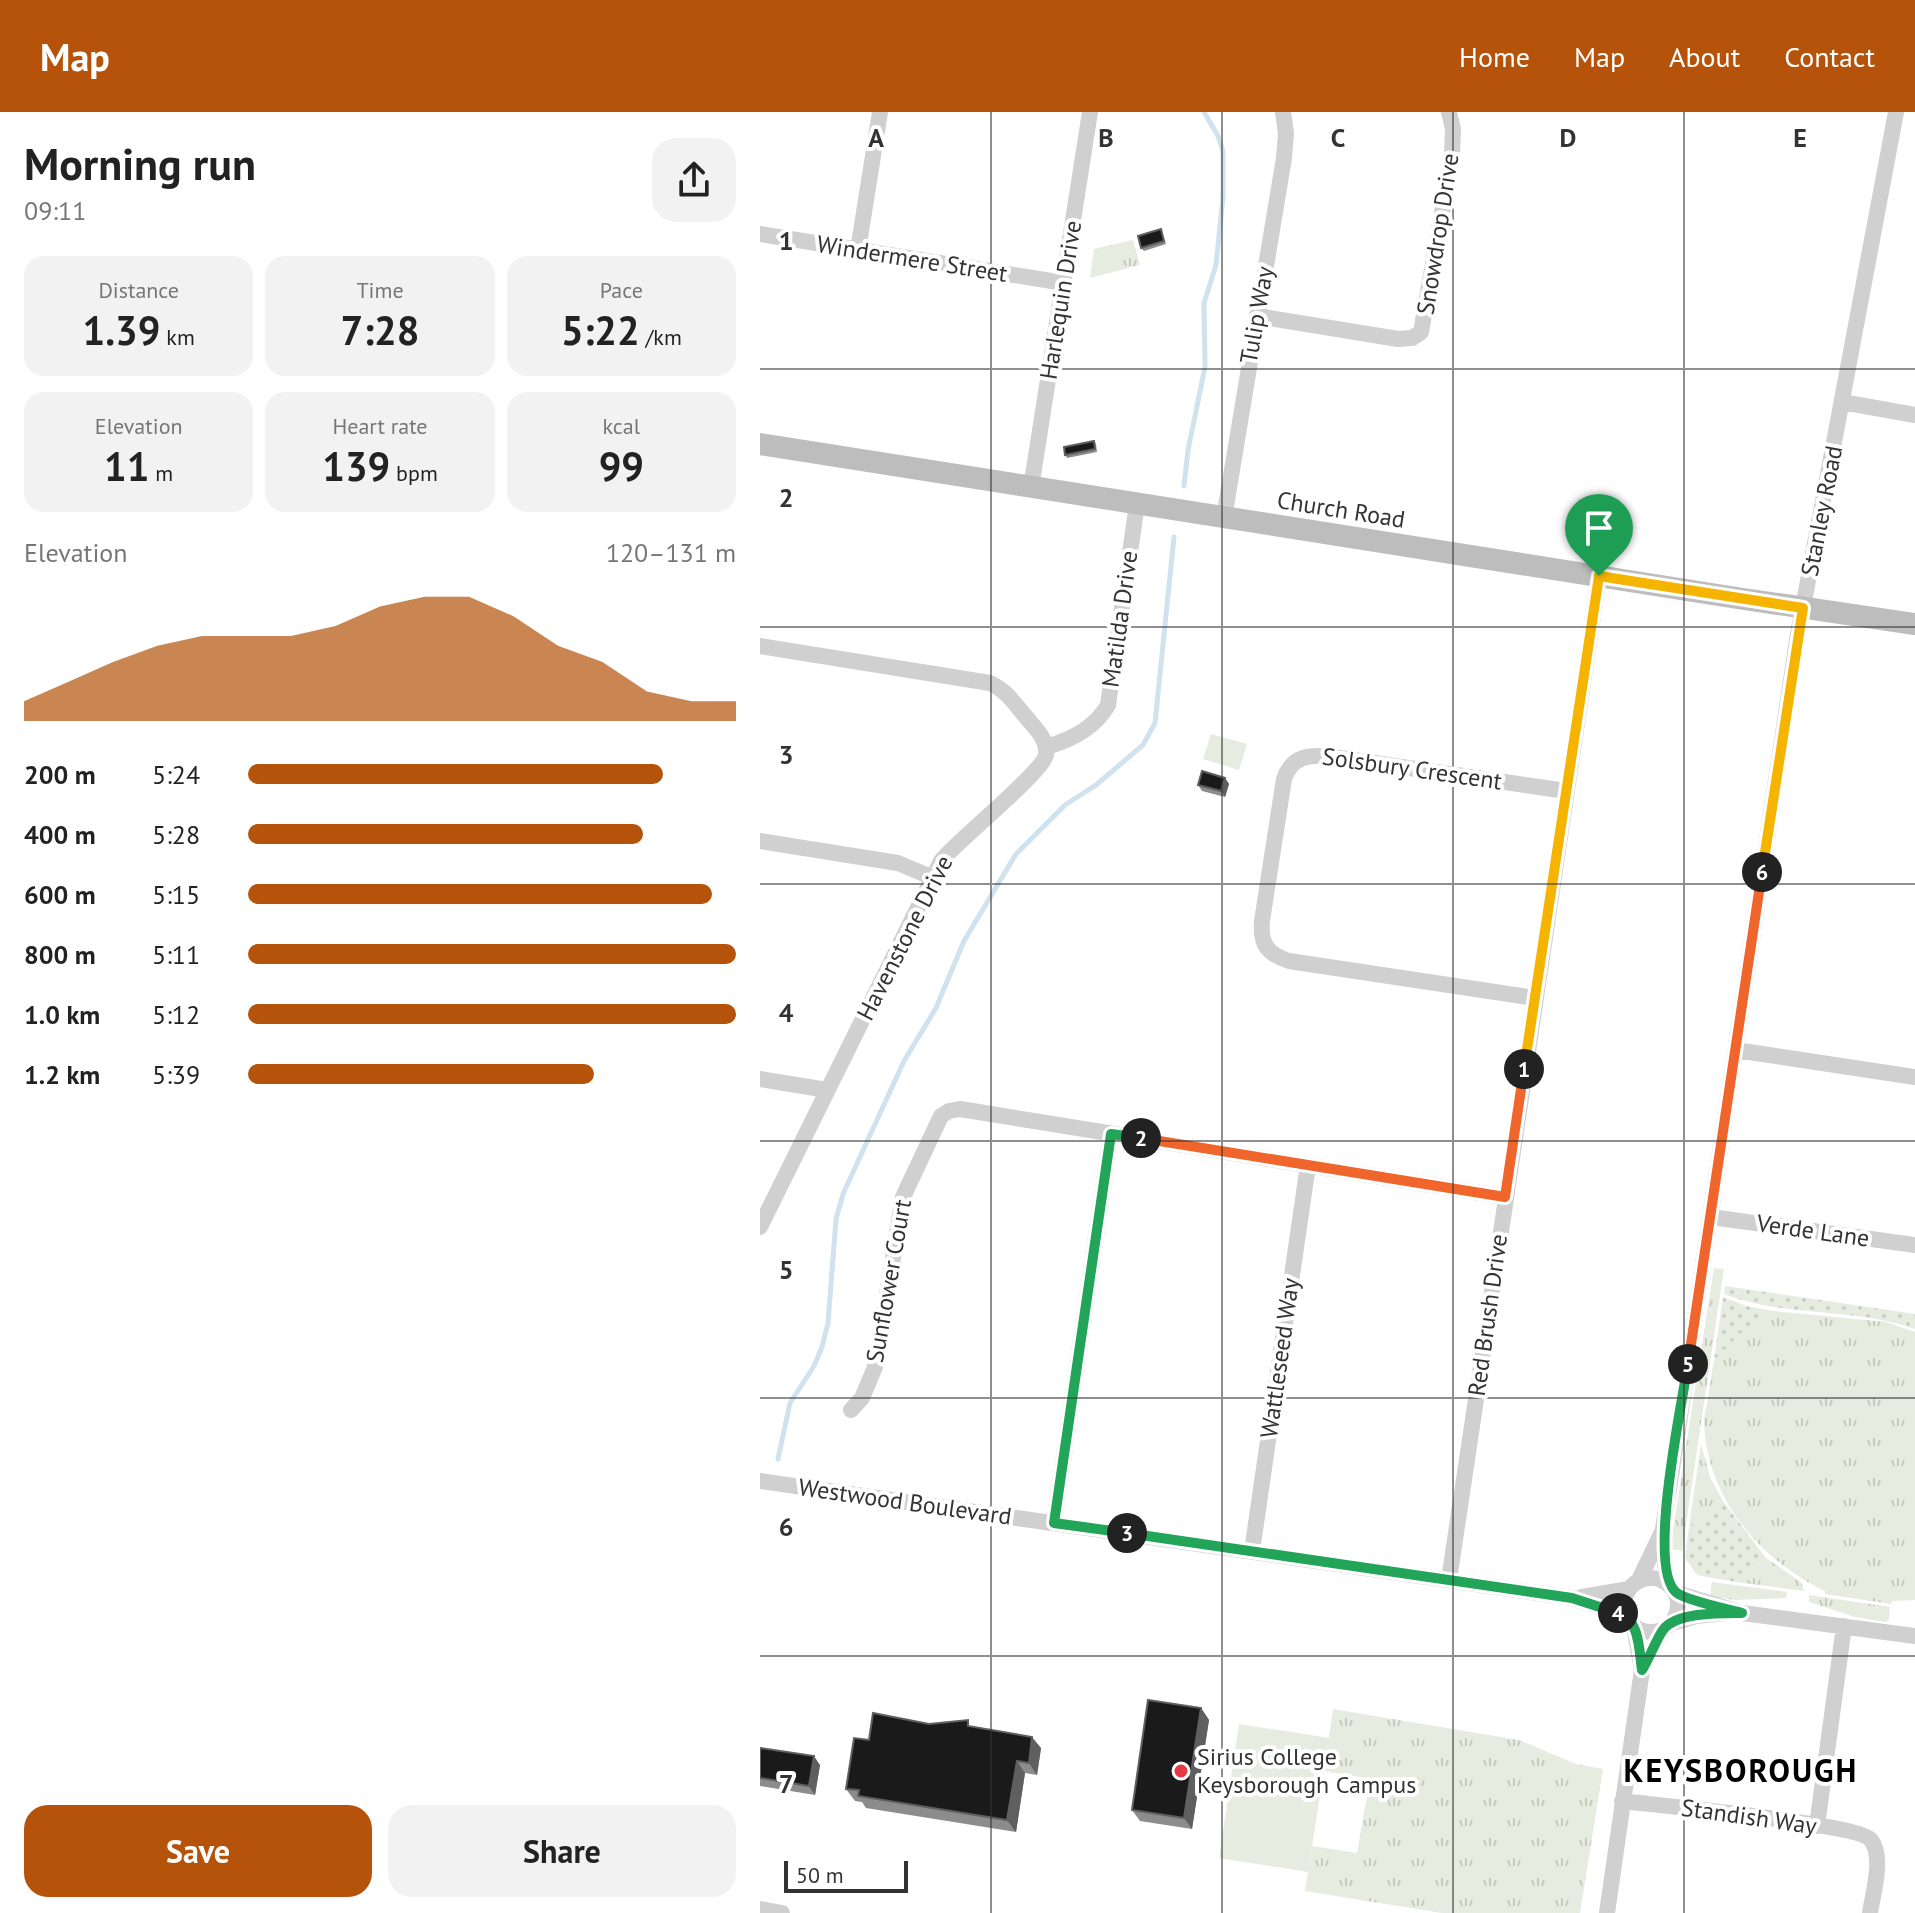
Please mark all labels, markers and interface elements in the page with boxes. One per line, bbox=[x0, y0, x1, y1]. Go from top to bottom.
text: Map bbox=[40, 32, 110, 81]
text: Home bbox=[1459, 38, 1530, 75]
text: Map bbox=[1574, 38, 1625, 75]
text: About bbox=[1669, 38, 1740, 75]
text: Contact bbox=[1784, 38, 1875, 75]
text: A bbox=[868, 121, 884, 154]
text: B bbox=[1098, 121, 1114, 154]
text: C bbox=[1331, 121, 1345, 154]
text: D bbox=[1560, 121, 1576, 154]
text: E bbox=[1793, 121, 1807, 154]
text: Morning run bbox=[24, 135, 256, 192]
button: share bbox=[652, 138, 736, 222]
street label: Snowdrop Drive bbox=[1409, 151, 1466, 317]
text: 09:11 bbox=[24, 194, 86, 227]
street label: Harlequin Drive bbox=[1033, 218, 1088, 382]
text: 1 bbox=[779, 224, 793, 257]
street label: Windermere Street bbox=[815, 228, 1010, 289]
street label: Tulip Way bbox=[1233, 264, 1280, 366]
text: Distance bbox=[98, 276, 179, 304]
text: Time bbox=[356, 276, 404, 304]
text: Pace bbox=[600, 276, 643, 304]
text: 1.39 bbox=[83, 304, 160, 356]
text: 7:28 bbox=[341, 304, 419, 356]
text: 5:22 bbox=[561, 304, 640, 356]
text: km bbox=[160, 323, 195, 351]
text: /km bbox=[640, 323, 682, 351]
text: Elevation bbox=[95, 412, 182, 440]
text: Heart rate bbox=[332, 412, 428, 440]
text: kcal bbox=[603, 412, 640, 440]
text: 11 bbox=[104, 440, 149, 492]
text: 139 bbox=[322, 440, 390, 492]
text: 99 bbox=[599, 440, 644, 492]
street label: Stanley Road bbox=[1794, 443, 1849, 579]
text: m bbox=[149, 459, 173, 487]
text: bpm bbox=[390, 459, 438, 487]
text: 2 bbox=[779, 481, 793, 514]
street label: Church Road bbox=[1275, 484, 1407, 535]
pin bbox=[1565, 494, 1633, 576]
icon: arrive bbox=[1577, 506, 1621, 550]
text: Elevation bbox=[24, 536, 128, 569]
text: 120–131 m bbox=[606, 536, 736, 569]
street label: Matilda Drive bbox=[1095, 549, 1144, 689]
text: 3 bbox=[779, 738, 793, 771]
street label: Solsbury Crescent bbox=[1320, 741, 1504, 796]
text: 200 m bbox=[24, 758, 96, 791]
text: 5:24 bbox=[152, 758, 200, 791]
text: 400 m bbox=[24, 818, 96, 851]
text: 5:28 bbox=[152, 818, 200, 851]
street label: Havenstone Drive bbox=[850, 850, 959, 1025]
pin: 6 bbox=[1742, 852, 1782, 892]
text: 6 bbox=[1756, 858, 1768, 886]
text: 600 m bbox=[24, 878, 96, 911]
text: 5:15 bbox=[152, 878, 200, 911]
text: 800 m bbox=[24, 938, 96, 971]
text: 5:11 bbox=[152, 938, 200, 971]
text: 4 bbox=[779, 996, 794, 1029]
text: 1.0 km bbox=[24, 998, 100, 1031]
text: 5:12 bbox=[152, 998, 200, 1031]
pin: 1 bbox=[1504, 1049, 1544, 1089]
text: 1 bbox=[1518, 1055, 1530, 1083]
text: 1.2 km bbox=[24, 1058, 100, 1091]
text: 5:39 bbox=[152, 1058, 200, 1091]
pin: 2 bbox=[1121, 1118, 1161, 1158]
text: 2 bbox=[1135, 1124, 1147, 1152]
street label: Sunflower Court bbox=[859, 1197, 918, 1365]
street label: Verde Lane bbox=[1754, 1207, 1871, 1254]
street label: Red Brush Drive bbox=[1461, 1232, 1514, 1398]
text: 5 bbox=[779, 1253, 793, 1286]
street label: Wattleseed Way bbox=[1253, 1276, 1306, 1440]
pin: 5 bbox=[1668, 1344, 1708, 1384]
text: 5 bbox=[1682, 1350, 1694, 1378]
street label: Westwood Boulevard bbox=[797, 1471, 1014, 1532]
text: 6 bbox=[779, 1510, 793, 1543]
pin: 3 bbox=[1107, 1513, 1147, 1553]
text: 3 bbox=[1121, 1519, 1133, 1547]
pin: 4 bbox=[1598, 1593, 1638, 1633]
text: 4 bbox=[1612, 1599, 1624, 1627]
place label: Sirius College Keysborough Campus bbox=[1197, 1741, 1416, 1800]
district label: KEYSBOROUGH bbox=[1624, 1749, 1858, 1791]
marker: Sirius College Keysborough Campus bbox=[1172, 1762, 1190, 1780]
text: 7 bbox=[779, 1767, 793, 1800]
street label: Standish Way bbox=[1679, 1792, 1819, 1841]
button: Save bbox=[24, 1805, 372, 1897]
button: Share bbox=[388, 1805, 736, 1897]
scale bar bbox=[784, 1857, 908, 1893]
text: 50 m bbox=[796, 1861, 844, 1889]

